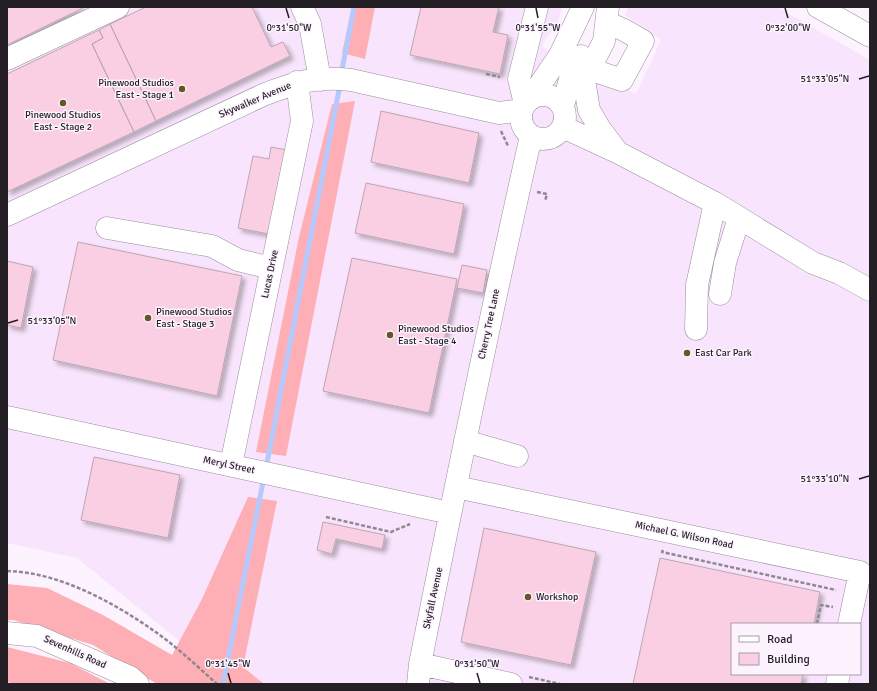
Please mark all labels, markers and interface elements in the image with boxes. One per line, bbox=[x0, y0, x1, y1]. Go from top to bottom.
text: 0°31'50"W bbox=[266, 22, 312, 34]
text: 0°31'55"W bbox=[515, 22, 561, 34]
text: 0°32'00"W bbox=[765, 22, 811, 34]
text: 51°33'05"N bbox=[801, 73, 849, 85]
place label: Pinewood Studios East - Stage 1 bbox=[98, 77, 175, 101]
street label: Skywalker Avenue bbox=[217, 79, 293, 121]
marker: Pinewood Studios East - Stage 1 bbox=[177, 84, 187, 94]
marker: Pinewood Studios East - Stage 2 bbox=[58, 98, 68, 108]
place label: Pinewood Studios East - Stage 2 bbox=[25, 109, 102, 133]
street label: Lucas Drive bbox=[259, 249, 281, 299]
street label: Cherry Tree Lane bbox=[476, 288, 502, 360]
place label: Pinewood Studios East - Stage 3 bbox=[156, 306, 232, 330]
marker: Pinewood Studios East - Stage 3 bbox=[143, 313, 153, 323]
text: 51°33'05"N bbox=[28, 315, 76, 327]
place label: Pinewood Studios East - Stage 4 bbox=[398, 323, 474, 347]
marker: Pinewood Studios East - Stage 4 bbox=[385, 330, 395, 340]
place label: East Car Park bbox=[695, 347, 752, 359]
marker: East Car Park bbox=[682, 348, 692, 358]
street label: Meryl Street bbox=[202, 454, 257, 476]
text: 51°33'10"N bbox=[801, 473, 849, 485]
street label: Michael G. Wilson Road bbox=[634, 519, 734, 551]
street label: Skyfall Avenue bbox=[421, 566, 445, 630]
place label: Workshop bbox=[536, 591, 578, 603]
marker: Workshop bbox=[523, 592, 533, 602]
legend bbox=[731, 623, 861, 675]
text: Road bbox=[767, 632, 793, 647]
street label: Sevenhills Road bbox=[42, 633, 108, 671]
text: Building bbox=[767, 652, 810, 667]
text: 0°31'45"W bbox=[205, 658, 251, 670]
text: 0°31'50"W bbox=[454, 658, 500, 670]

